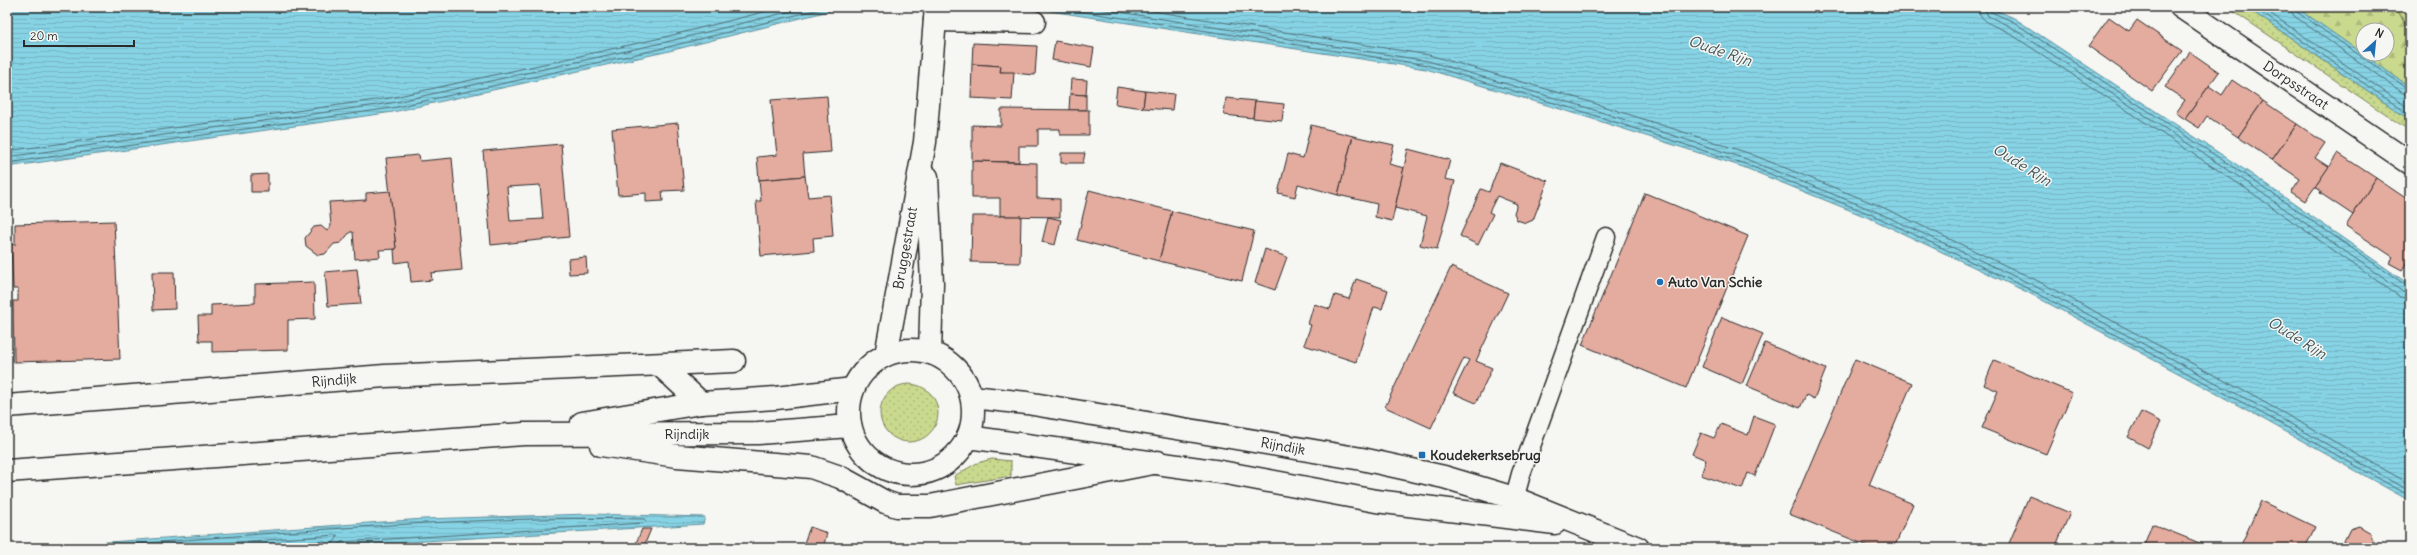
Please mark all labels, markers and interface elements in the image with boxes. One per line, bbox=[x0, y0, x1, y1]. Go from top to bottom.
scale bar bbox=[24, 22, 134, 48]
north arrow bbox=[2355, 22, 2395, 62]
text: N bbox=[2373, 25, 2386, 41]
text: 20 m bbox=[30, 28, 58, 43]
water label: Oude Rijn bbox=[1686, 31, 1755, 70]
street label: Dorpsstraat bbox=[2260, 57, 2332, 114]
water label: Oude Rijn bbox=[1989, 139, 2055, 190]
street label: Bruggestraat bbox=[889, 205, 921, 291]
place label: Auto Van Schie bbox=[1668, 273, 1763, 291]
marker: Auto Van Schie bbox=[1655, 277, 1665, 287]
water label: Oude Rijn bbox=[2264, 312, 2330, 363]
street label: Rijndijk bbox=[311, 369, 357, 391]
street label: Rijndijk bbox=[665, 425, 709, 443]
street label: Rijndijk bbox=[1259, 433, 1307, 459]
place label: Koudekerksebrug bbox=[1430, 446, 1541, 464]
marker: Koudekerksebrug bbox=[1417, 450, 1427, 460]

